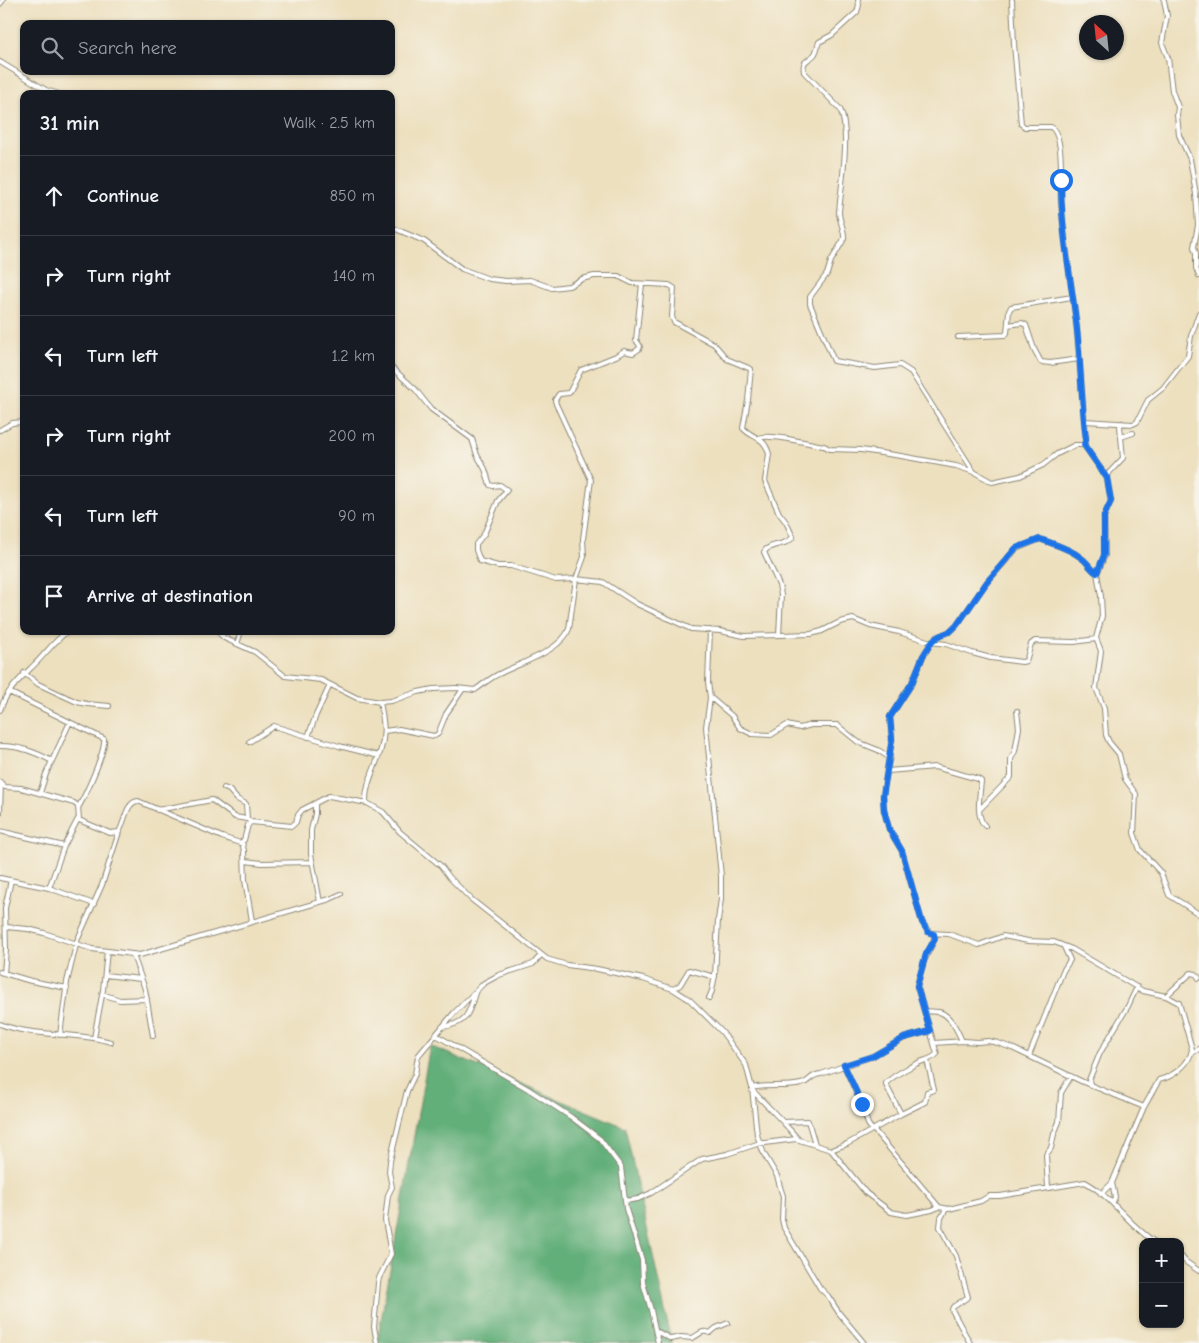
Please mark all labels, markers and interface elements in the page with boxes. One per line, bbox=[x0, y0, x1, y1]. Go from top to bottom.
north arrow bbox=[1079, 15, 1124, 60]
search box bbox=[20, 20, 395, 75]
icon: search bbox=[38, 34, 66, 62]
text: Search here bbox=[78, 37, 177, 59]
text: 31 min bbox=[40, 111, 99, 135]
text: Walk · 2.5 km bbox=[283, 114, 375, 132]
route start bbox=[1050, 169, 1073, 192]
icon: ahead bbox=[40, 182, 68, 210]
text: Continue bbox=[87, 185, 159, 207]
text: 850 m bbox=[330, 187, 375, 205]
icon: right bbox=[40, 262, 68, 290]
text: Turn right bbox=[87, 265, 171, 287]
text: 140 m bbox=[333, 267, 375, 285]
icon: left bbox=[40, 342, 68, 370]
text: Turn left bbox=[87, 345, 158, 367]
text: 1.2 km bbox=[332, 347, 375, 365]
icon: right bbox=[40, 422, 68, 450]
text: Turn right bbox=[87, 425, 171, 447]
text: 200 m bbox=[329, 427, 375, 445]
icon: left bbox=[40, 502, 68, 530]
text: Turn left bbox=[87, 505, 158, 527]
text: 90 m bbox=[338, 507, 375, 525]
icon: arrive bbox=[40, 582, 68, 610]
text: Arrive at destination bbox=[87, 585, 253, 607]
route end bbox=[851, 1093, 874, 1116]
map controls bbox=[1139, 1238, 1184, 1328]
button: + bbox=[1139, 1238, 1184, 1283]
button: − bbox=[1139, 1283, 1184, 1328]

